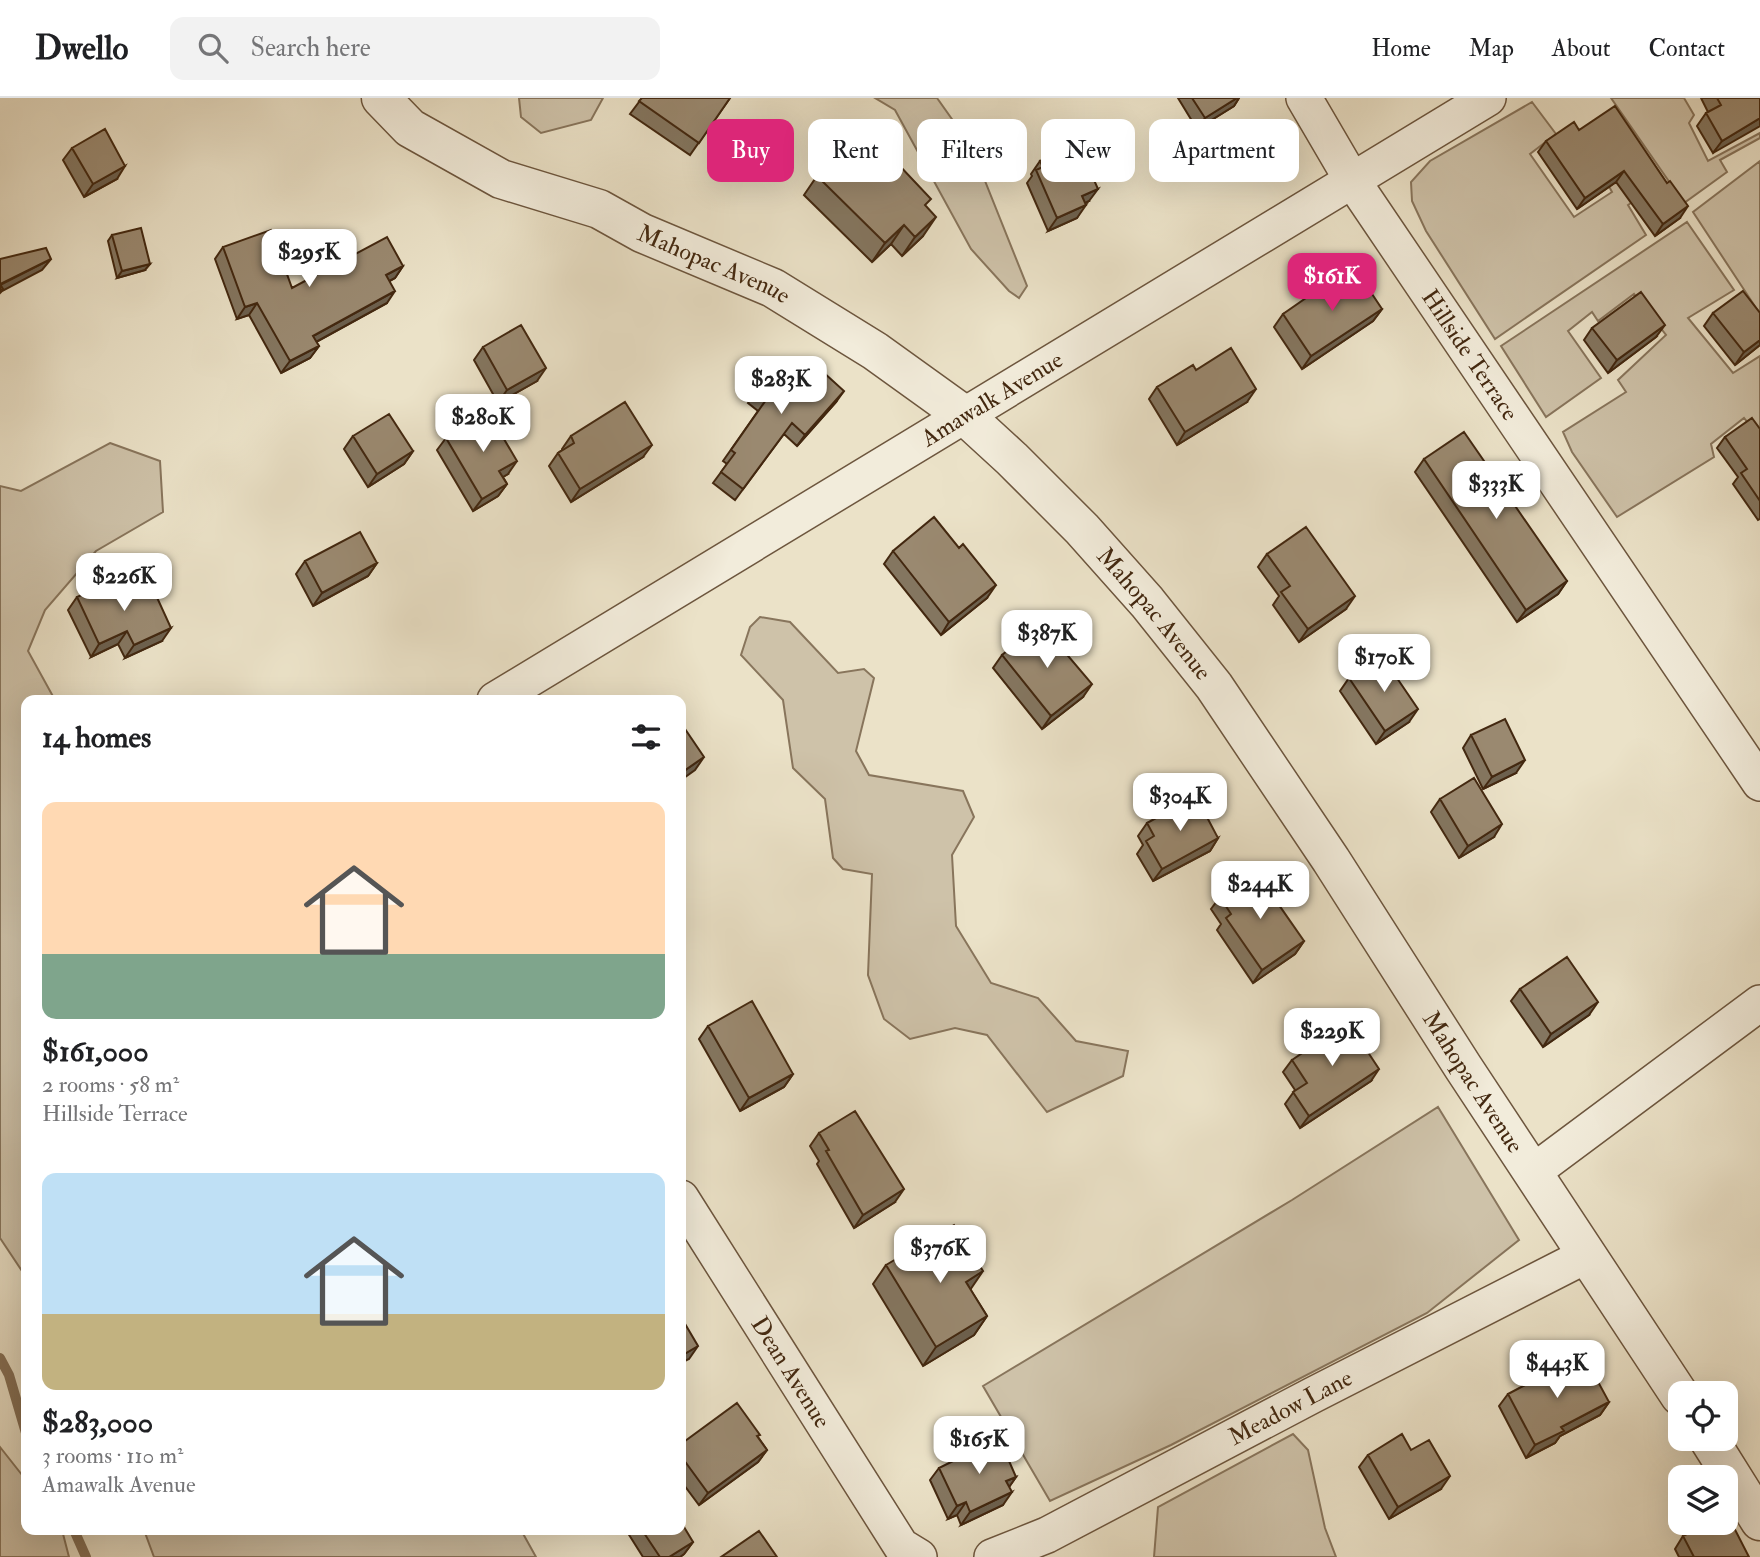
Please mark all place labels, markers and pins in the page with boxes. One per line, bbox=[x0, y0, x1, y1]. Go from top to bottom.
pin: $295K bbox=[260, 230, 358, 289]
pin: $161K bbox=[1283, 254, 1381, 313]
pin: $283K bbox=[732, 356, 830, 416]
pin: $280K bbox=[434, 394, 532, 454]
pin: $333K bbox=[1447, 462, 1545, 521]
pin: $226K bbox=[75, 554, 173, 613]
pin: $387K bbox=[998, 610, 1096, 670]
pin: $170K bbox=[1335, 634, 1433, 694]
pin: $304K bbox=[1131, 774, 1229, 833]
pin: $244K bbox=[1211, 862, 1309, 921]
pin: $229K bbox=[1283, 1009, 1381, 1068]
pin: $376K bbox=[891, 1226, 989, 1285]
pin: $443K bbox=[1508, 1340, 1606, 1400]
pin: $165K bbox=[930, 1416, 1028, 1476]

